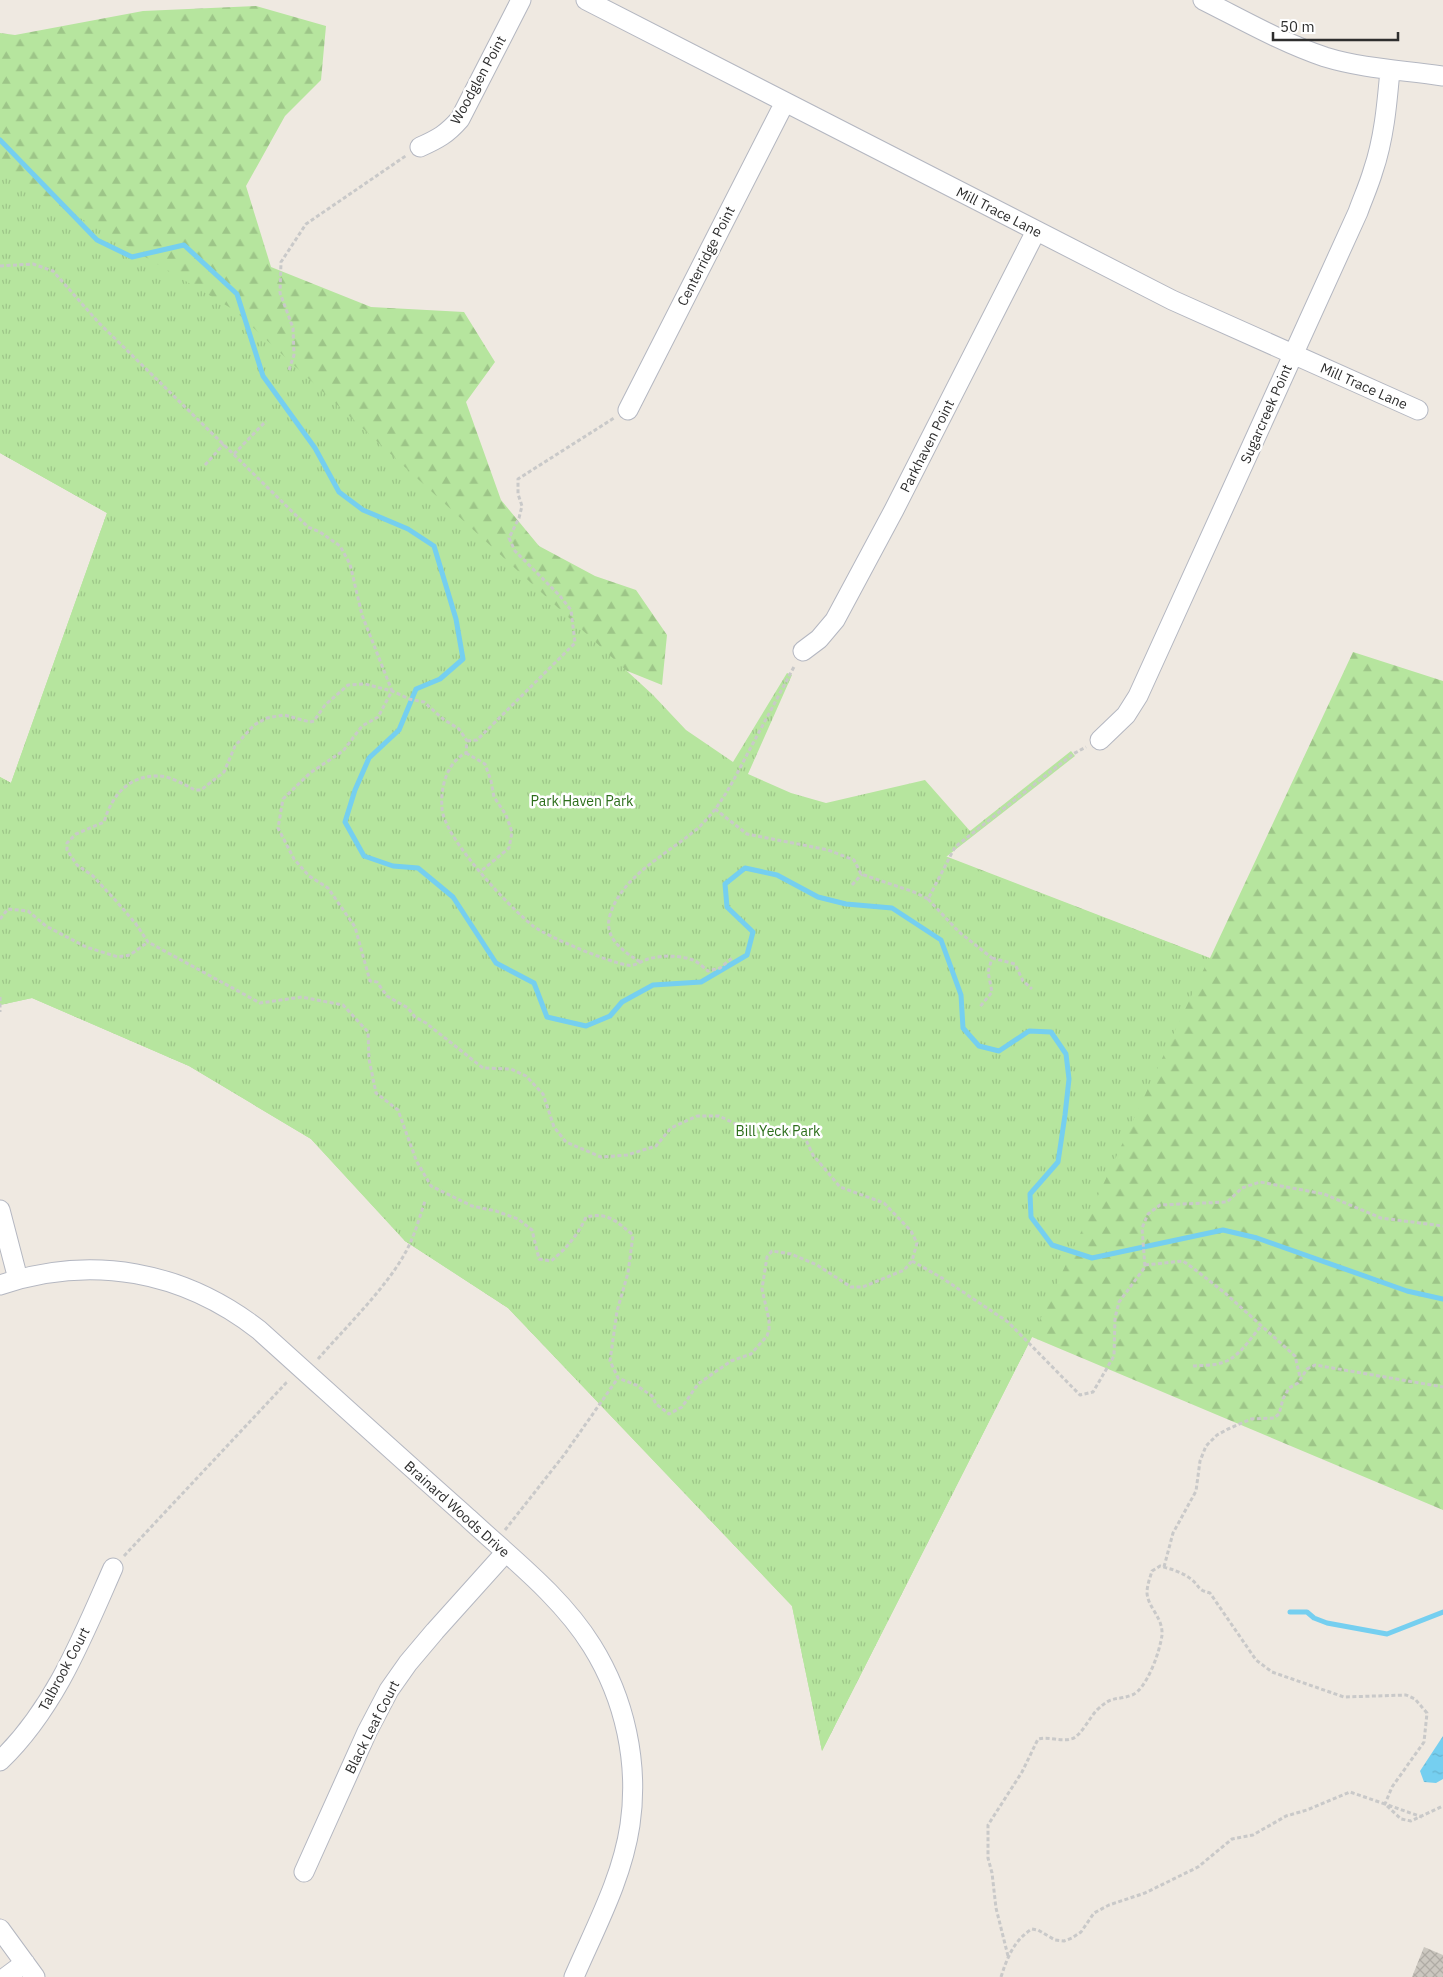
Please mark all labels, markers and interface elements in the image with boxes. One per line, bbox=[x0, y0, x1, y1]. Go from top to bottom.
scale bar bbox=[1273, 10, 1398, 42]
text: 50 m bbox=[1280, 17, 1315, 36]
street label: Woodglen Point bbox=[446, 32, 510, 127]
street label: Mill Trace Lane bbox=[953, 183, 1045, 241]
street label: Centerridge Point bbox=[673, 203, 739, 309]
street label: Mill Trace Lane bbox=[1318, 359, 1411, 413]
street label: Sugarcreek Point bbox=[1236, 362, 1296, 466]
street label: Parkhaven Point bbox=[896, 396, 958, 495]
park label: Park Haven Park bbox=[531, 792, 634, 810]
park label: Bill Yeck Park bbox=[736, 1122, 821, 1140]
street label: Brainard Woods Drive bbox=[401, 1457, 514, 1561]
street label: Talbrook Court bbox=[34, 1624, 94, 1714]
street label: Black Leaf Court bbox=[341, 1677, 403, 1777]

